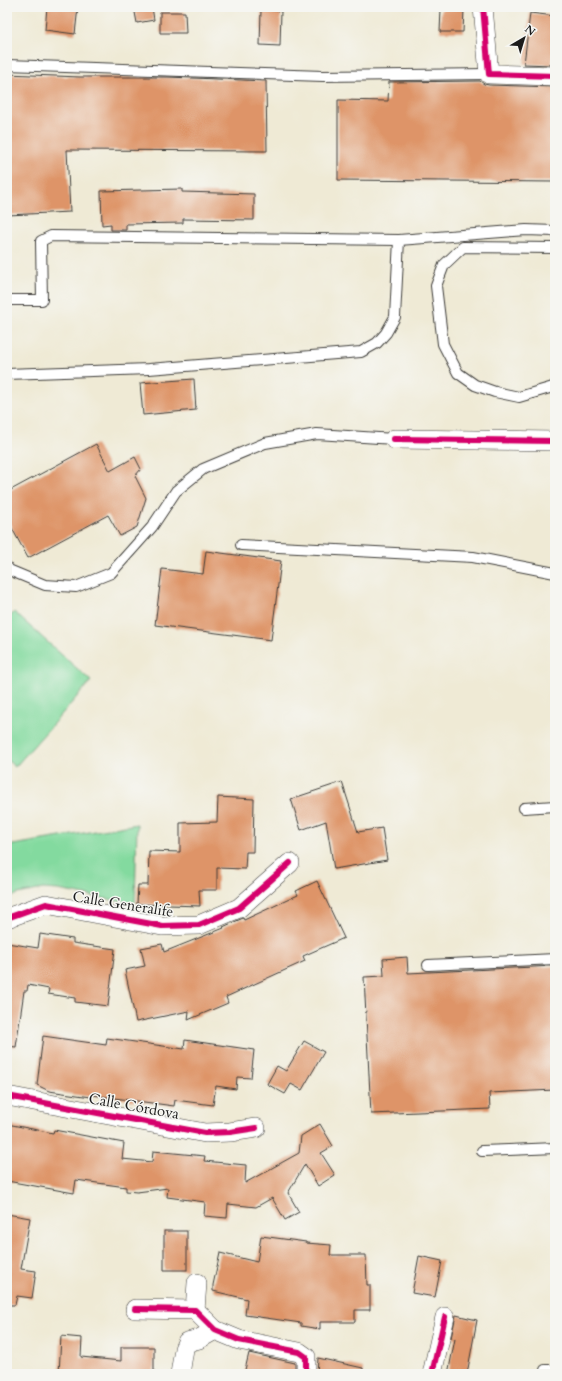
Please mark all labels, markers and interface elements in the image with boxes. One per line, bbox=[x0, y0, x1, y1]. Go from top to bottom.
north arrow bbox=[504, 18, 544, 58]
text: N bbox=[521, 22, 539, 40]
street label: Calle Generalife bbox=[71, 886, 175, 922]
street label: Calle Córdova bbox=[87, 1088, 181, 1124]

